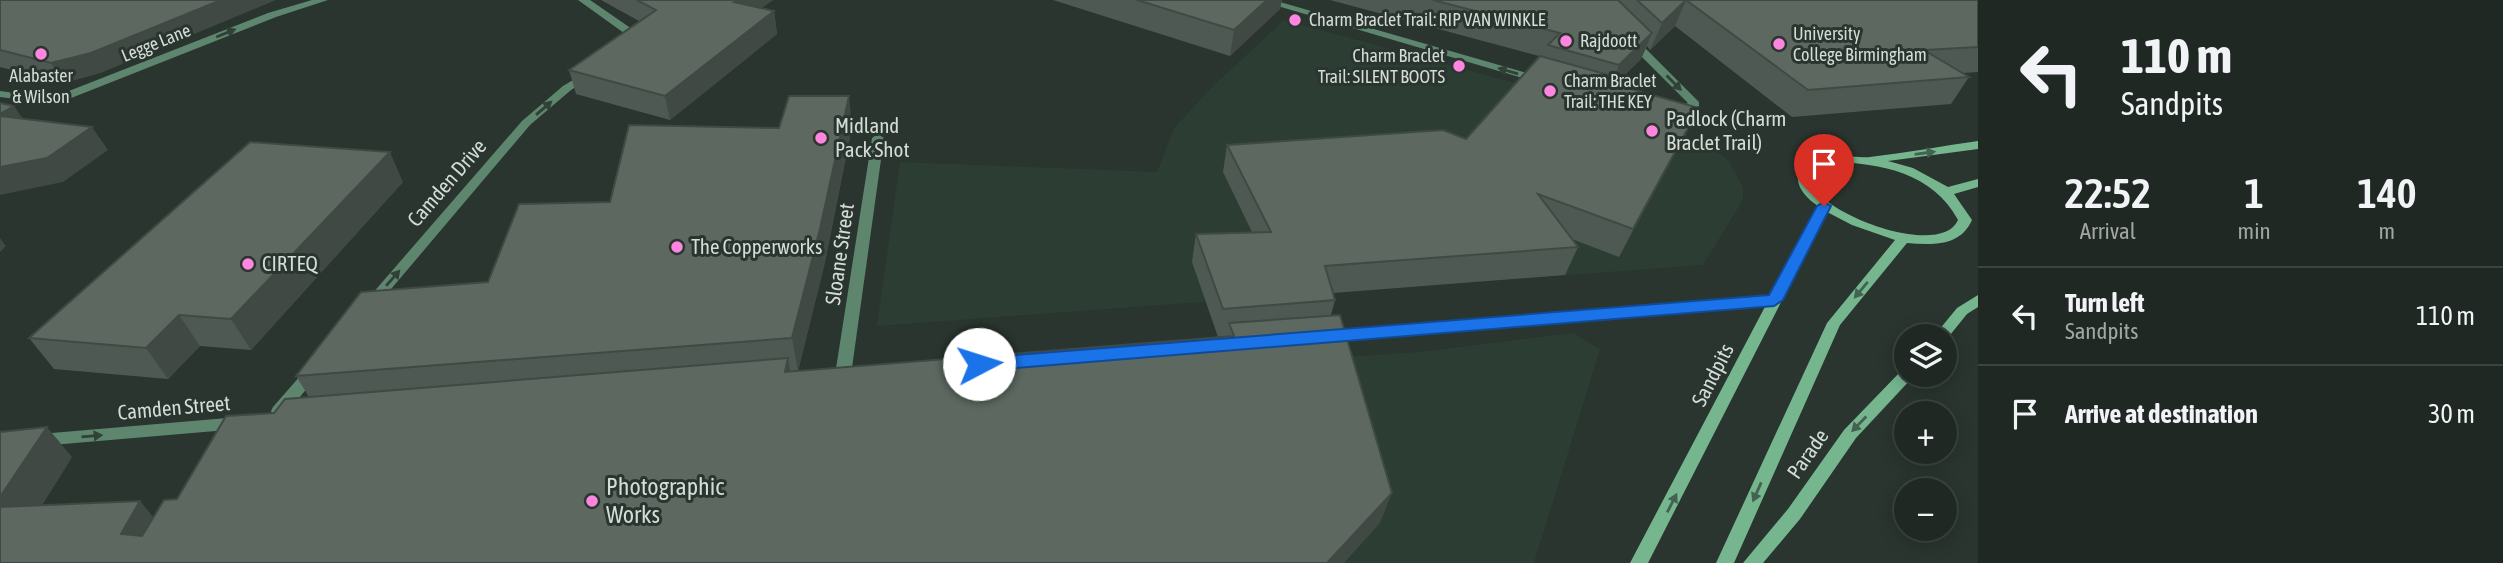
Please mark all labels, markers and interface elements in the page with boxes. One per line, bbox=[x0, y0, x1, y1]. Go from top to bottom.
place label: Charm Braclet Trail: RIP VAN WINKLE bbox=[1309, 9, 1546, 30]
marker: Charm Braclet Trail: RIP VAN WINKLE bbox=[1287, 12, 1303, 28]
street label: Legge Lane bbox=[118, 19, 193, 66]
place label: University College Birmingham bbox=[1793, 23, 1927, 65]
text: 110 m bbox=[2121, 27, 2232, 83]
one-way arrow bbox=[216, 28, 237, 39]
icon: left bbox=[2006, 28, 2097, 119]
place label: Rajdoott bbox=[1580, 30, 1637, 51]
marker: Rajdoott bbox=[1558, 33, 1574, 49]
marker: University College Birmingham bbox=[1771, 36, 1787, 52]
place label: Charm Braclet Trail: SILENT BOOTS bbox=[1318, 45, 1445, 87]
marker: Alabaster & Wilson bbox=[33, 46, 49, 62]
marker: Charm Braclet Trail: SILENT BOOTS bbox=[1451, 58, 1467, 74]
place label: Alabaster & Wilson bbox=[9, 65, 74, 107]
one-way arrow bbox=[1497, 65, 1518, 75]
place label: Charm Braclet Trail: THE KEY bbox=[1564, 70, 1656, 112]
one-way arrow bbox=[1665, 74, 1682, 90]
marker: Charm Braclet Trail: THE KEY bbox=[1542, 83, 1558, 99]
text: Sandpits bbox=[2121, 85, 2223, 122]
one-way arrow bbox=[535, 101, 552, 116]
place label: Padlock (Charm Braclet Trail) bbox=[1666, 106, 1786, 154]
place label: Midland Pack Shot bbox=[835, 113, 909, 161]
marker: Padlock (Charm Braclet Trail) bbox=[1644, 123, 1660, 139]
marker: Midland Pack Shot bbox=[813, 130, 829, 146]
street label: Camden Drive bbox=[402, 134, 491, 231]
pin bbox=[1794, 134, 1854, 206]
icon: arrive bbox=[1805, 145, 1843, 183]
one-way arrow bbox=[1914, 147, 1936, 158]
text: 22:52 bbox=[2065, 169, 2151, 217]
text: 1 bbox=[2244, 169, 2264, 217]
text: 140 bbox=[2357, 169, 2416, 217]
street label: Sloane Street bbox=[820, 201, 858, 306]
text: Arrival bbox=[2080, 218, 2136, 244]
text: min bbox=[2238, 218, 2271, 244]
text: m bbox=[2379, 218, 2395, 244]
place label: The Copperworks bbox=[691, 234, 822, 258]
marker: The Copperworks bbox=[669, 239, 685, 255]
place label: CIRTEQ bbox=[262, 251, 318, 275]
marker: CIRTEQ bbox=[240, 256, 256, 272]
one-way arrow bbox=[385, 269, 401, 287]
one-way arrow bbox=[1854, 282, 1869, 299]
text: Turn left bbox=[2065, 288, 2145, 318]
icon: left bbox=[2006, 297, 2044, 335]
text: 110 m bbox=[2416, 301, 2475, 331]
text: Sandpits bbox=[2065, 318, 2138, 344]
map controls bbox=[1894, 324, 1957, 541]
button: layers bbox=[1894, 324, 1957, 387]
position arrow bbox=[942, 327, 1016, 401]
street label: Sandpits bbox=[1686, 339, 1738, 410]
street label: Camden Street bbox=[117, 390, 231, 424]
icon: arrive bbox=[2006, 395, 2044, 433]
text: Arrive at destination bbox=[2065, 399, 2258, 429]
text: 30 m bbox=[2428, 399, 2475, 429]
button: + bbox=[1894, 401, 1957, 464]
one-way arrow bbox=[1852, 415, 1868, 432]
street label: Parade bbox=[1782, 424, 1833, 483]
one-way arrow bbox=[82, 430, 104, 441]
place label: Photographic Works bbox=[606, 473, 724, 528]
button: − bbox=[1894, 478, 1957, 541]
one-way arrow bbox=[1751, 481, 1762, 502]
marker: Photographic Works bbox=[584, 493, 600, 509]
one-way arrow bbox=[1667, 493, 1678, 513]

